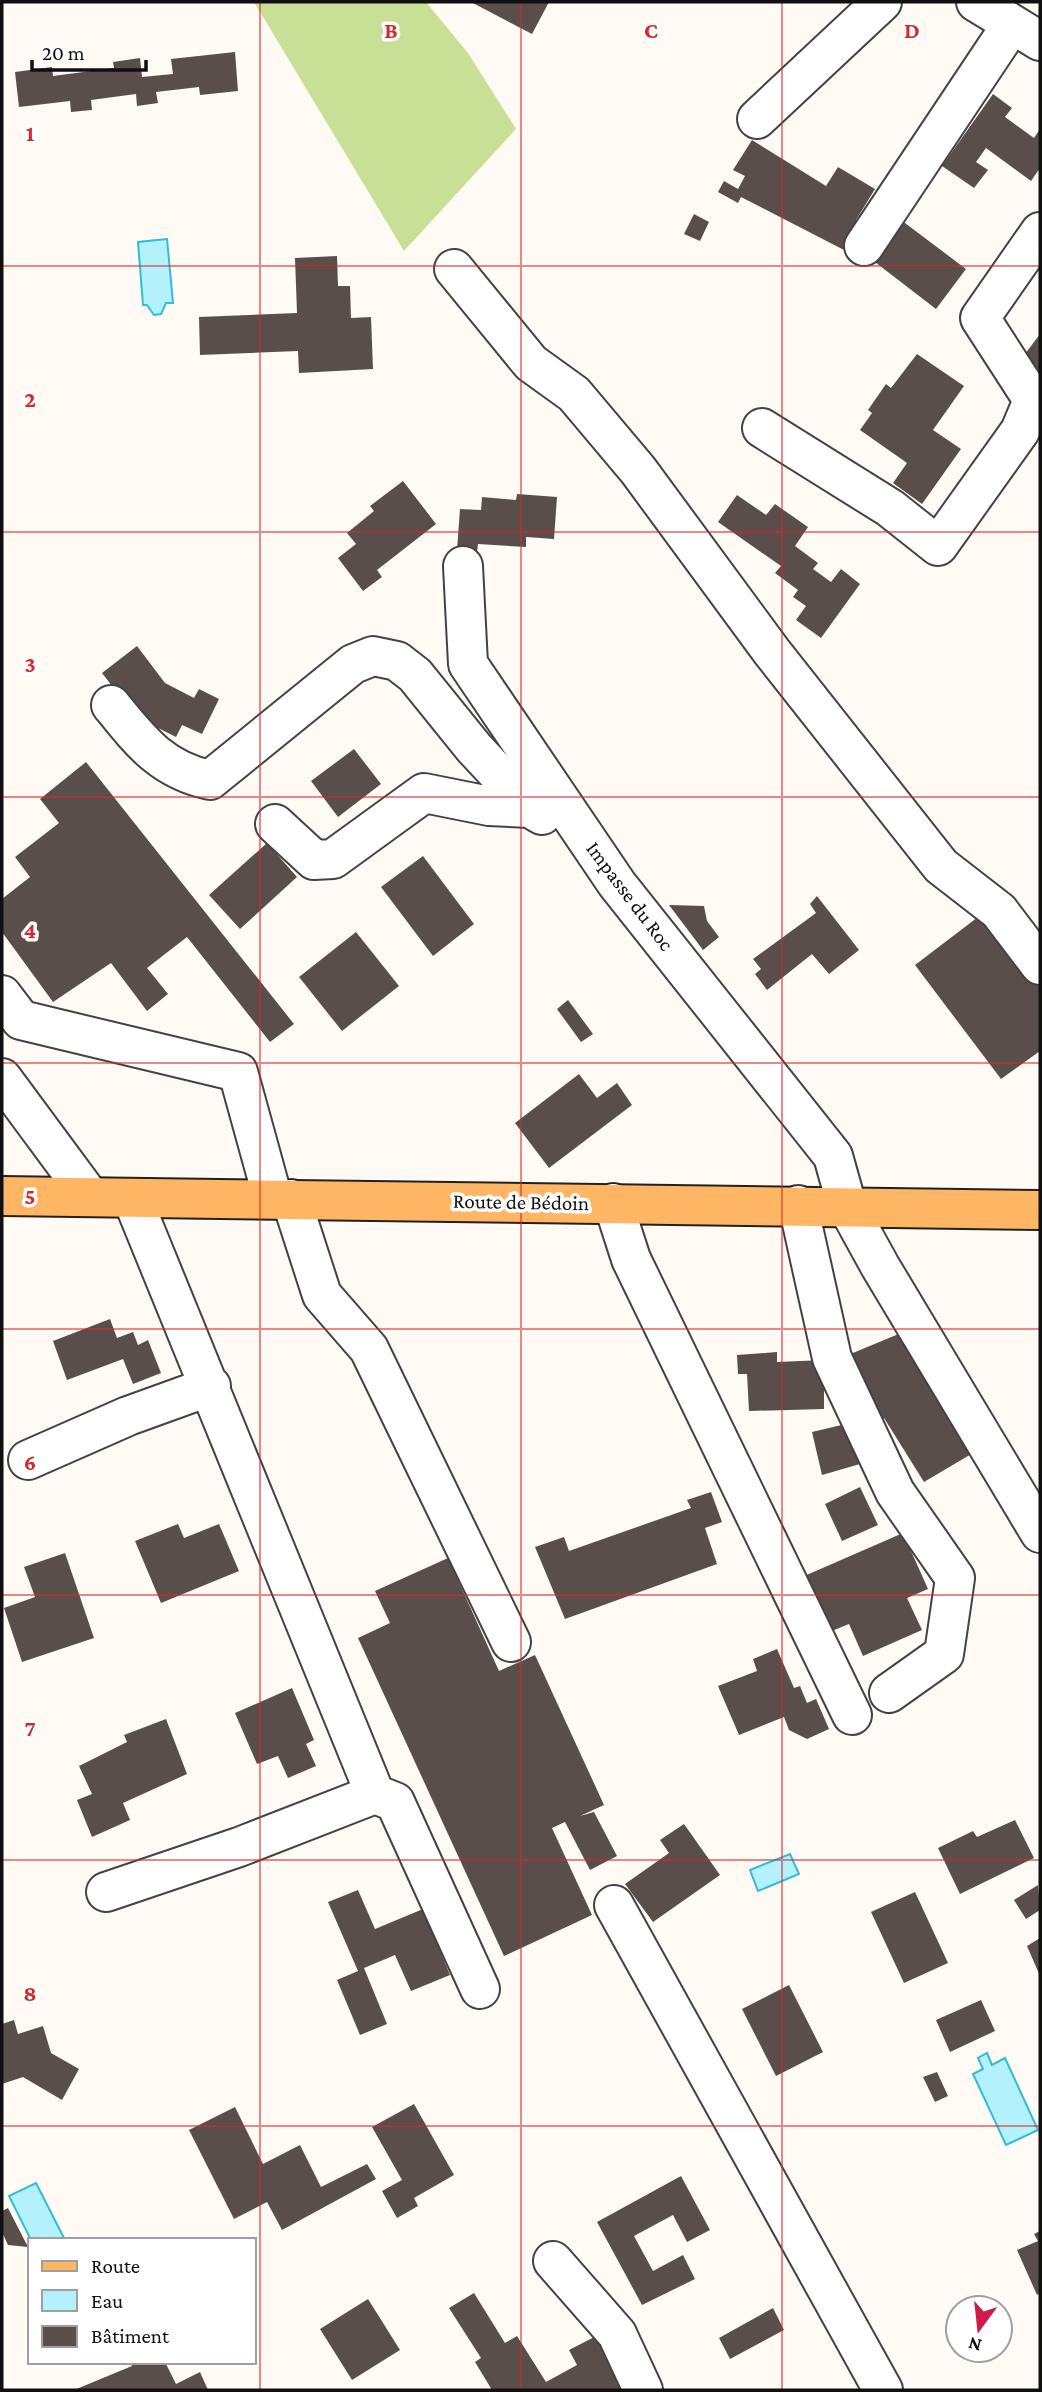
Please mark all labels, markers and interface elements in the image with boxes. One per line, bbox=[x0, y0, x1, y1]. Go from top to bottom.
text: B bbox=[384, 17, 398, 43]
text: C bbox=[644, 17, 658, 43]
text: D bbox=[904, 17, 920, 43]
scale bar bbox=[32, 28, 145, 72]
text: 20 m bbox=[42, 41, 85, 65]
text: 1 bbox=[26, 120, 35, 146]
text: 2 bbox=[24, 386, 36, 412]
text: 3 bbox=[24, 651, 36, 677]
street label: Impasse du Roc bbox=[581, 837, 679, 955]
text: 4 bbox=[24, 917, 36, 943]
text: 5 bbox=[24, 1183, 36, 1209]
street label: Route de Bédoin bbox=[453, 1189, 589, 1215]
text: 6 bbox=[24, 1449, 36, 1475]
text: 7 bbox=[24, 1715, 36, 1741]
text: 8 bbox=[23, 1980, 37, 2006]
legend bbox=[28, 2238, 256, 2364]
text: Route bbox=[91, 2254, 140, 2278]
text: Eau bbox=[91, 2289, 123, 2313]
north arrow bbox=[944, 2294, 1014, 2364]
text: Bâtiment bbox=[91, 2324, 170, 2348]
text: N bbox=[966, 2333, 984, 2357]

